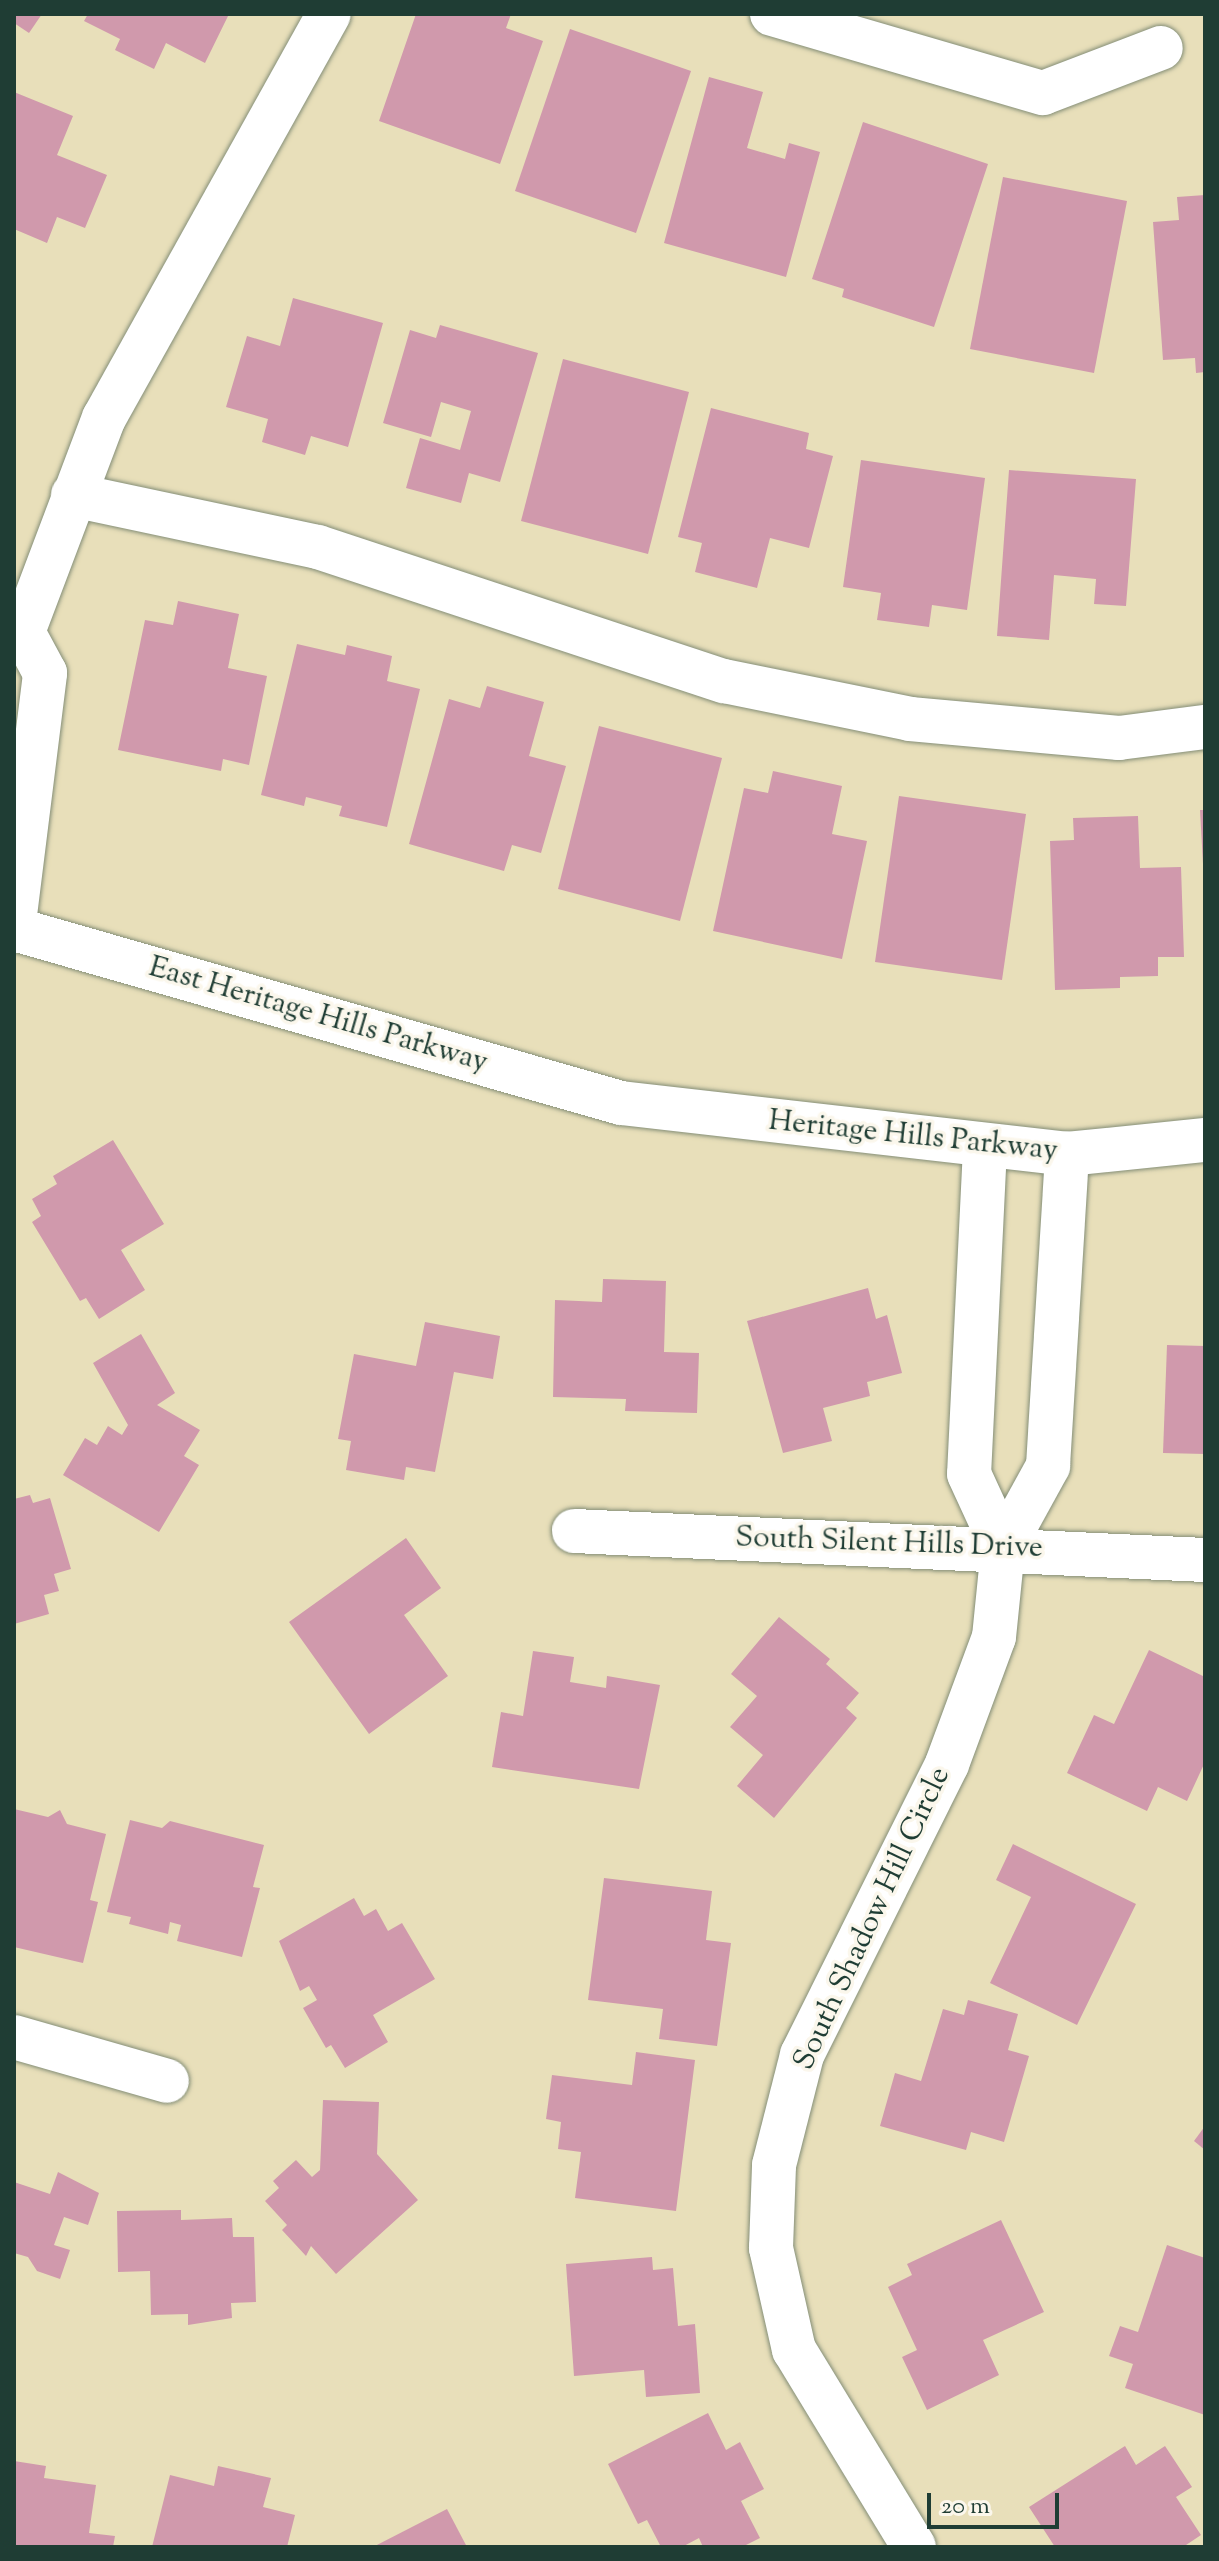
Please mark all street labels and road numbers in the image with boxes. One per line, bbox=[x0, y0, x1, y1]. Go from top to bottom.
street label: East Heritage Hills Parkway bbox=[144, 950, 492, 1082]
street label: Heritage Hills Parkway bbox=[767, 1104, 1059, 1170]
street label: South Silent Hills Drive bbox=[735, 1521, 1043, 1567]
street label: South Shadow Hill Circle bbox=[787, 1762, 959, 2076]

